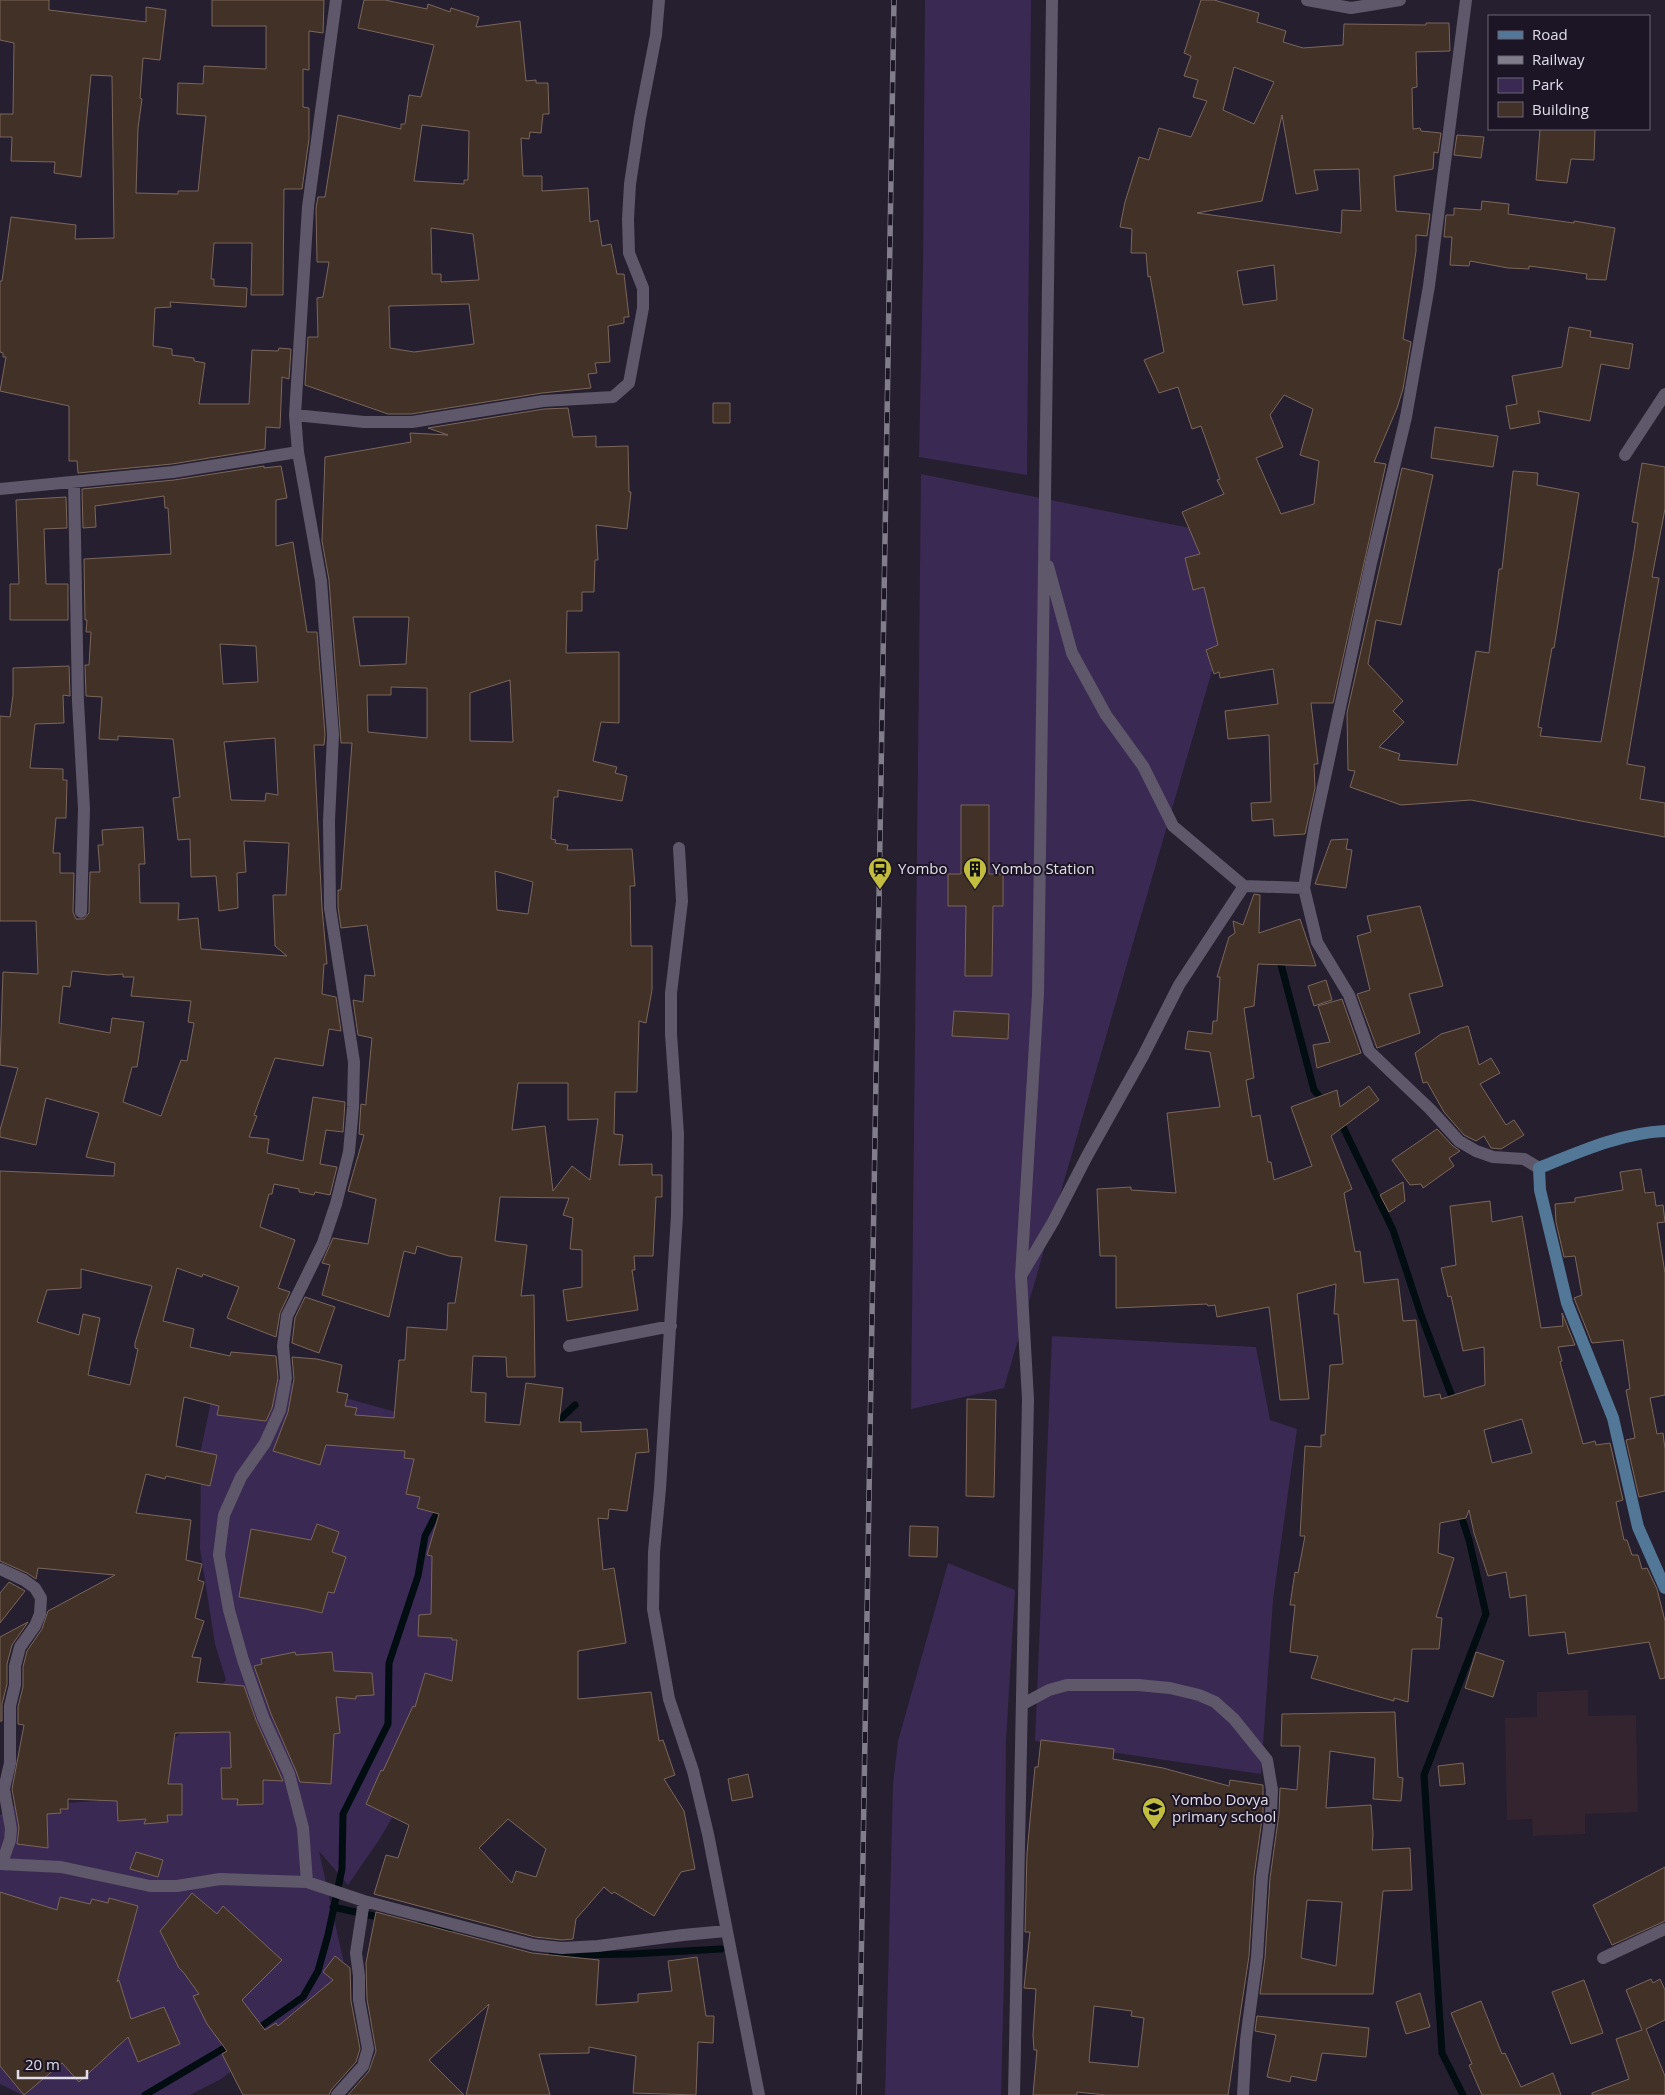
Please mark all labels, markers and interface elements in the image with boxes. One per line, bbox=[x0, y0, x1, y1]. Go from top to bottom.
legend bbox=[1488, 15, 1650, 130]
text: Road bbox=[1532, 24, 1568, 44]
text: Railway bbox=[1532, 49, 1585, 69]
text: Park bbox=[1532, 74, 1563, 94]
text: Building bbox=[1532, 99, 1589, 119]
station icon: Yombo bbox=[867, 856, 893, 890]
building icon: Yombo Station bbox=[962, 856, 988, 890]
place label: Yombo bbox=[898, 858, 948, 878]
place label: Yombo Station bbox=[992, 858, 1095, 878]
place label: Yombo Dovya primary school bbox=[1172, 1789, 1276, 1826]
school or university icon: Yombo Dovya primary school bbox=[1141, 1796, 1167, 1830]
scale bar bbox=[18, 2048, 86, 2080]
text: 20 m bbox=[25, 2054, 60, 2074]

